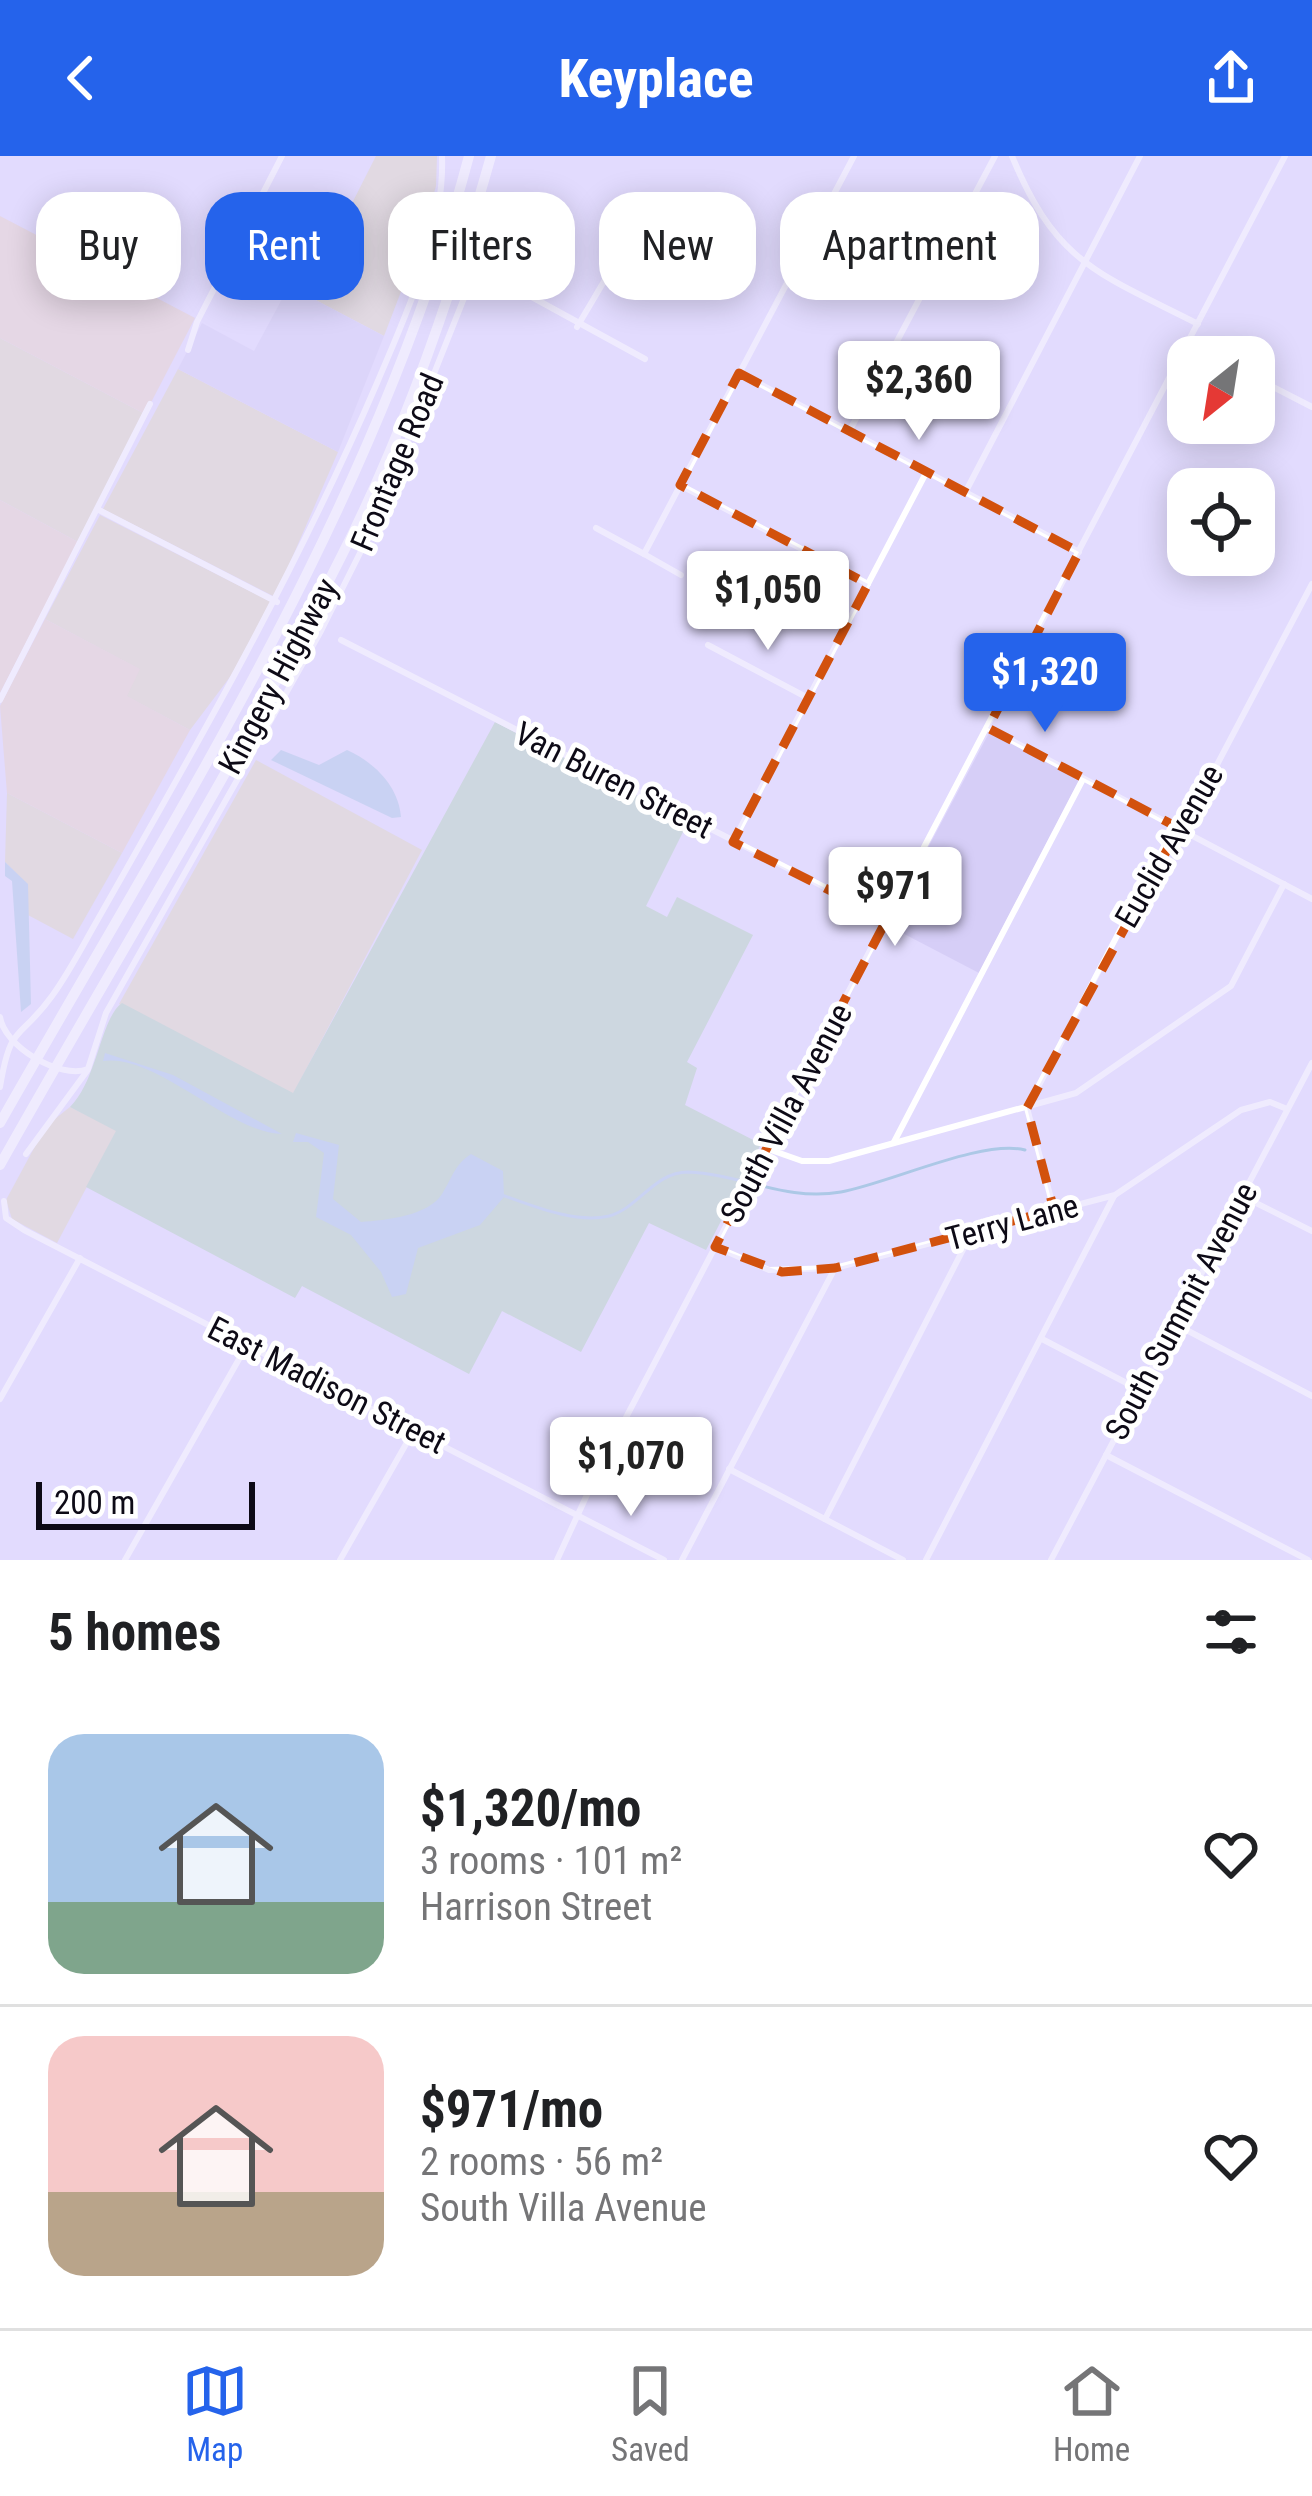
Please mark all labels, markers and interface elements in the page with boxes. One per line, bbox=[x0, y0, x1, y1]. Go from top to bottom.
icon: back bbox=[48, 45, 114, 111]
icon: share bbox=[1198, 45, 1264, 111]
text: Keyplace bbox=[558, 47, 754, 110]
chip: Buy bbox=[36, 192, 181, 300]
chip: Rent bbox=[205, 192, 364, 300]
chip: Filters bbox=[388, 192, 575, 300]
chip: New bbox=[599, 192, 756, 300]
chip: Apartment bbox=[780, 192, 1039, 300]
north arrow bbox=[1167, 336, 1275, 444]
map controls bbox=[1167, 336, 1275, 576]
pin: $2,360 bbox=[821, 341, 1017, 443]
text: $2,360 bbox=[865, 357, 973, 403]
street label: Frontage Road bbox=[342, 367, 452, 557]
button: locate bbox=[1167, 468, 1275, 576]
pin: $1,050 bbox=[670, 551, 866, 653]
text: $1,050 bbox=[714, 567, 822, 613]
street label: Kingery Highway bbox=[210, 571, 346, 780]
pin: $1,320 bbox=[947, 633, 1143, 735]
text: $1,320 bbox=[991, 649, 1099, 695]
street label: Van Buren Street bbox=[508, 713, 720, 847]
street label: Euclid Avenue bbox=[1107, 758, 1231, 934]
pin: $971 bbox=[824, 847, 966, 949]
text: $971 bbox=[856, 863, 934, 909]
street label: South Villa Avenue bbox=[712, 997, 860, 1229]
street label: South Summit Avenue bbox=[1097, 1176, 1265, 1446]
street label: Terry Lane bbox=[941, 1186, 1083, 1258]
street label: East Madison Street bbox=[202, 1308, 452, 1462]
pin: $1,070 bbox=[533, 1417, 729, 1519]
text: $1,070 bbox=[577, 1433, 685, 1479]
scale bar bbox=[36, 1476, 255, 1529]
text: 200 m bbox=[54, 1483, 135, 1522]
icon: filters bbox=[1198, 1599, 1264, 1665]
text: 5 homes bbox=[48, 1603, 221, 1662]
text: $1,320/mo bbox=[420, 1779, 641, 1838]
icon: home bbox=[144, 1782, 288, 1926]
icon: heart bbox=[1198, 1821, 1264, 1887]
text: 3 rooms · 101 m² bbox=[420, 1838, 682, 1884]
text: Harrison Street bbox=[420, 1884, 652, 1930]
text: $971/mo bbox=[420, 2080, 603, 2139]
icon: home bbox=[144, 2084, 288, 2228]
icon: heart bbox=[1198, 2123, 1264, 2189]
text: 2 rooms · 56 m² bbox=[420, 2139, 663, 2185]
text: South Villa Avenue bbox=[420, 2185, 707, 2231]
tab: Map bbox=[182, 2358, 248, 2469]
tab: Saved bbox=[611, 2358, 690, 2469]
tab: Home bbox=[1053, 2358, 1130, 2469]

